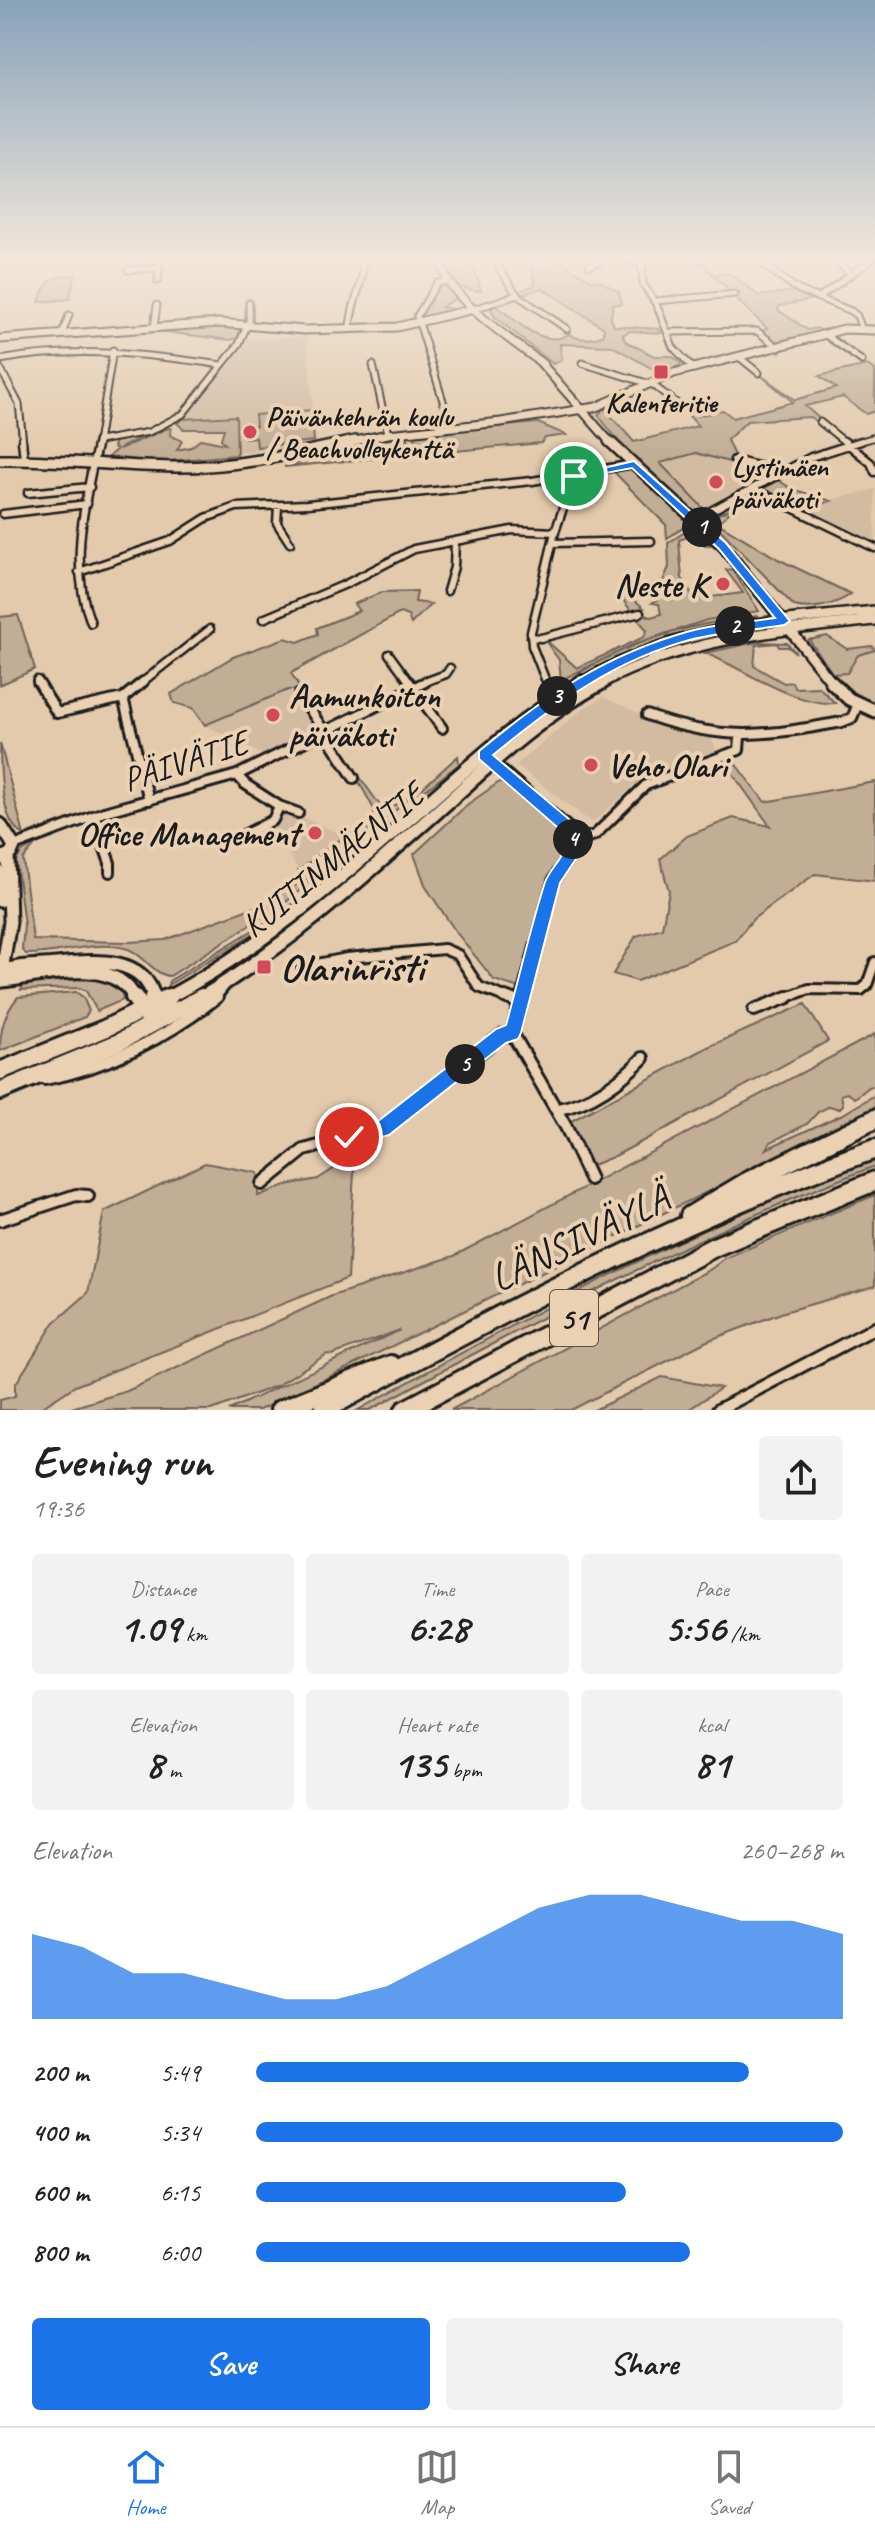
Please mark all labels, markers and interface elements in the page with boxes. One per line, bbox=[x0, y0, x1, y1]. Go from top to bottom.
marker: Kalenteritie bbox=[652, 363, 670, 381]
place label: Kalenteritie bbox=[605, 385, 719, 420]
place label: Päivänkehrän koulu / Beachvolleykenttä bbox=[266, 399, 455, 466]
marker: Päivänkehrän koulu / Beachvolleykenttä bbox=[241, 423, 259, 441]
pin bbox=[540, 442, 608, 510]
place label: Lystimäen päiväkoti bbox=[732, 449, 829, 516]
icon: arrive bbox=[552, 454, 596, 498]
marker: Lystimäen päiväkoti bbox=[707, 473, 725, 491]
pin: 1 bbox=[682, 507, 722, 547]
text: 1 bbox=[697, 513, 707, 541]
place label: Neste K bbox=[614, 563, 712, 606]
marker: Neste K bbox=[714, 575, 732, 593]
pin: 2 bbox=[715, 606, 755, 646]
text: 2 bbox=[730, 612, 740, 640]
place label: Aamunkoiton päiväkoti bbox=[289, 674, 441, 756]
pin: 3 bbox=[537, 676, 577, 716]
text: 3 bbox=[552, 682, 562, 710]
marker: Aamunkoiton päiväkoti bbox=[264, 706, 282, 724]
street label: PÄIVÄTIE bbox=[117, 719, 257, 801]
place label: Veho Olari bbox=[607, 744, 731, 787]
marker: Veho Olari bbox=[582, 756, 600, 774]
street label: KUITINMÄENTIE bbox=[232, 770, 436, 946]
place label: Office Management bbox=[78, 812, 304, 855]
pin: 4 bbox=[553, 819, 593, 859]
marker: Office Management bbox=[306, 824, 324, 842]
text: 4 bbox=[568, 825, 578, 853]
place label: Olarinristi bbox=[280, 943, 429, 993]
marker: Olarinristi bbox=[255, 958, 273, 976]
pin: 5 bbox=[445, 1044, 485, 1084]
text: 5 bbox=[460, 1050, 470, 1078]
pin bbox=[315, 1103, 383, 1171]
icon: check bbox=[327, 1115, 371, 1159]
street label: LÄNSIVÄYLÄ bbox=[482, 1171, 682, 1303]
road number: 51 bbox=[550, 1290, 598, 1346]
text: Evening run bbox=[32, 1434, 212, 1489]
button: share bbox=[759, 1436, 843, 1520]
text: 19:36 bbox=[32, 1492, 84, 1525]
text: Distance bbox=[130, 1575, 196, 1603]
text: Time bbox=[421, 1575, 454, 1603]
text: Pace bbox=[695, 1575, 729, 1603]
text: 1.09 bbox=[119, 1603, 180, 1653]
text: 6:28 bbox=[406, 1603, 469, 1653]
text: 5:56 bbox=[664, 1603, 726, 1653]
text: km bbox=[180, 1620, 207, 1648]
text: /km bbox=[726, 1620, 760, 1648]
text: Elevation bbox=[129, 1711, 197, 1739]
text: Heart rate bbox=[397, 1711, 478, 1739]
text: kcal bbox=[697, 1711, 726, 1739]
text: 8 bbox=[145, 1739, 163, 1789]
text: 135 bbox=[393, 1739, 446, 1789]
text: 81 bbox=[694, 1739, 730, 1789]
text: m bbox=[163, 1756, 181, 1784]
text: bpm bbox=[446, 1756, 482, 1784]
text: Elevation bbox=[32, 1834, 112, 1867]
text: 260–268 m bbox=[740, 1834, 843, 1867]
text: 200 m bbox=[32, 2056, 88, 2089]
text: 5:49 bbox=[160, 2056, 200, 2089]
text: 400 m bbox=[32, 2116, 88, 2149]
text: 5:34 bbox=[160, 2116, 200, 2149]
text: 600 m bbox=[32, 2176, 89, 2209]
text: 6:15 bbox=[160, 2176, 200, 2209]
text: 800 m bbox=[32, 2236, 88, 2269]
text: 6:00 bbox=[160, 2236, 200, 2269]
button: Save bbox=[32, 2318, 430, 2410]
button: Share bbox=[446, 2318, 843, 2410]
tab: Home bbox=[124, 2445, 168, 2521]
tab: Map bbox=[415, 2445, 459, 2521]
tab: Saved bbox=[707, 2445, 751, 2521]

